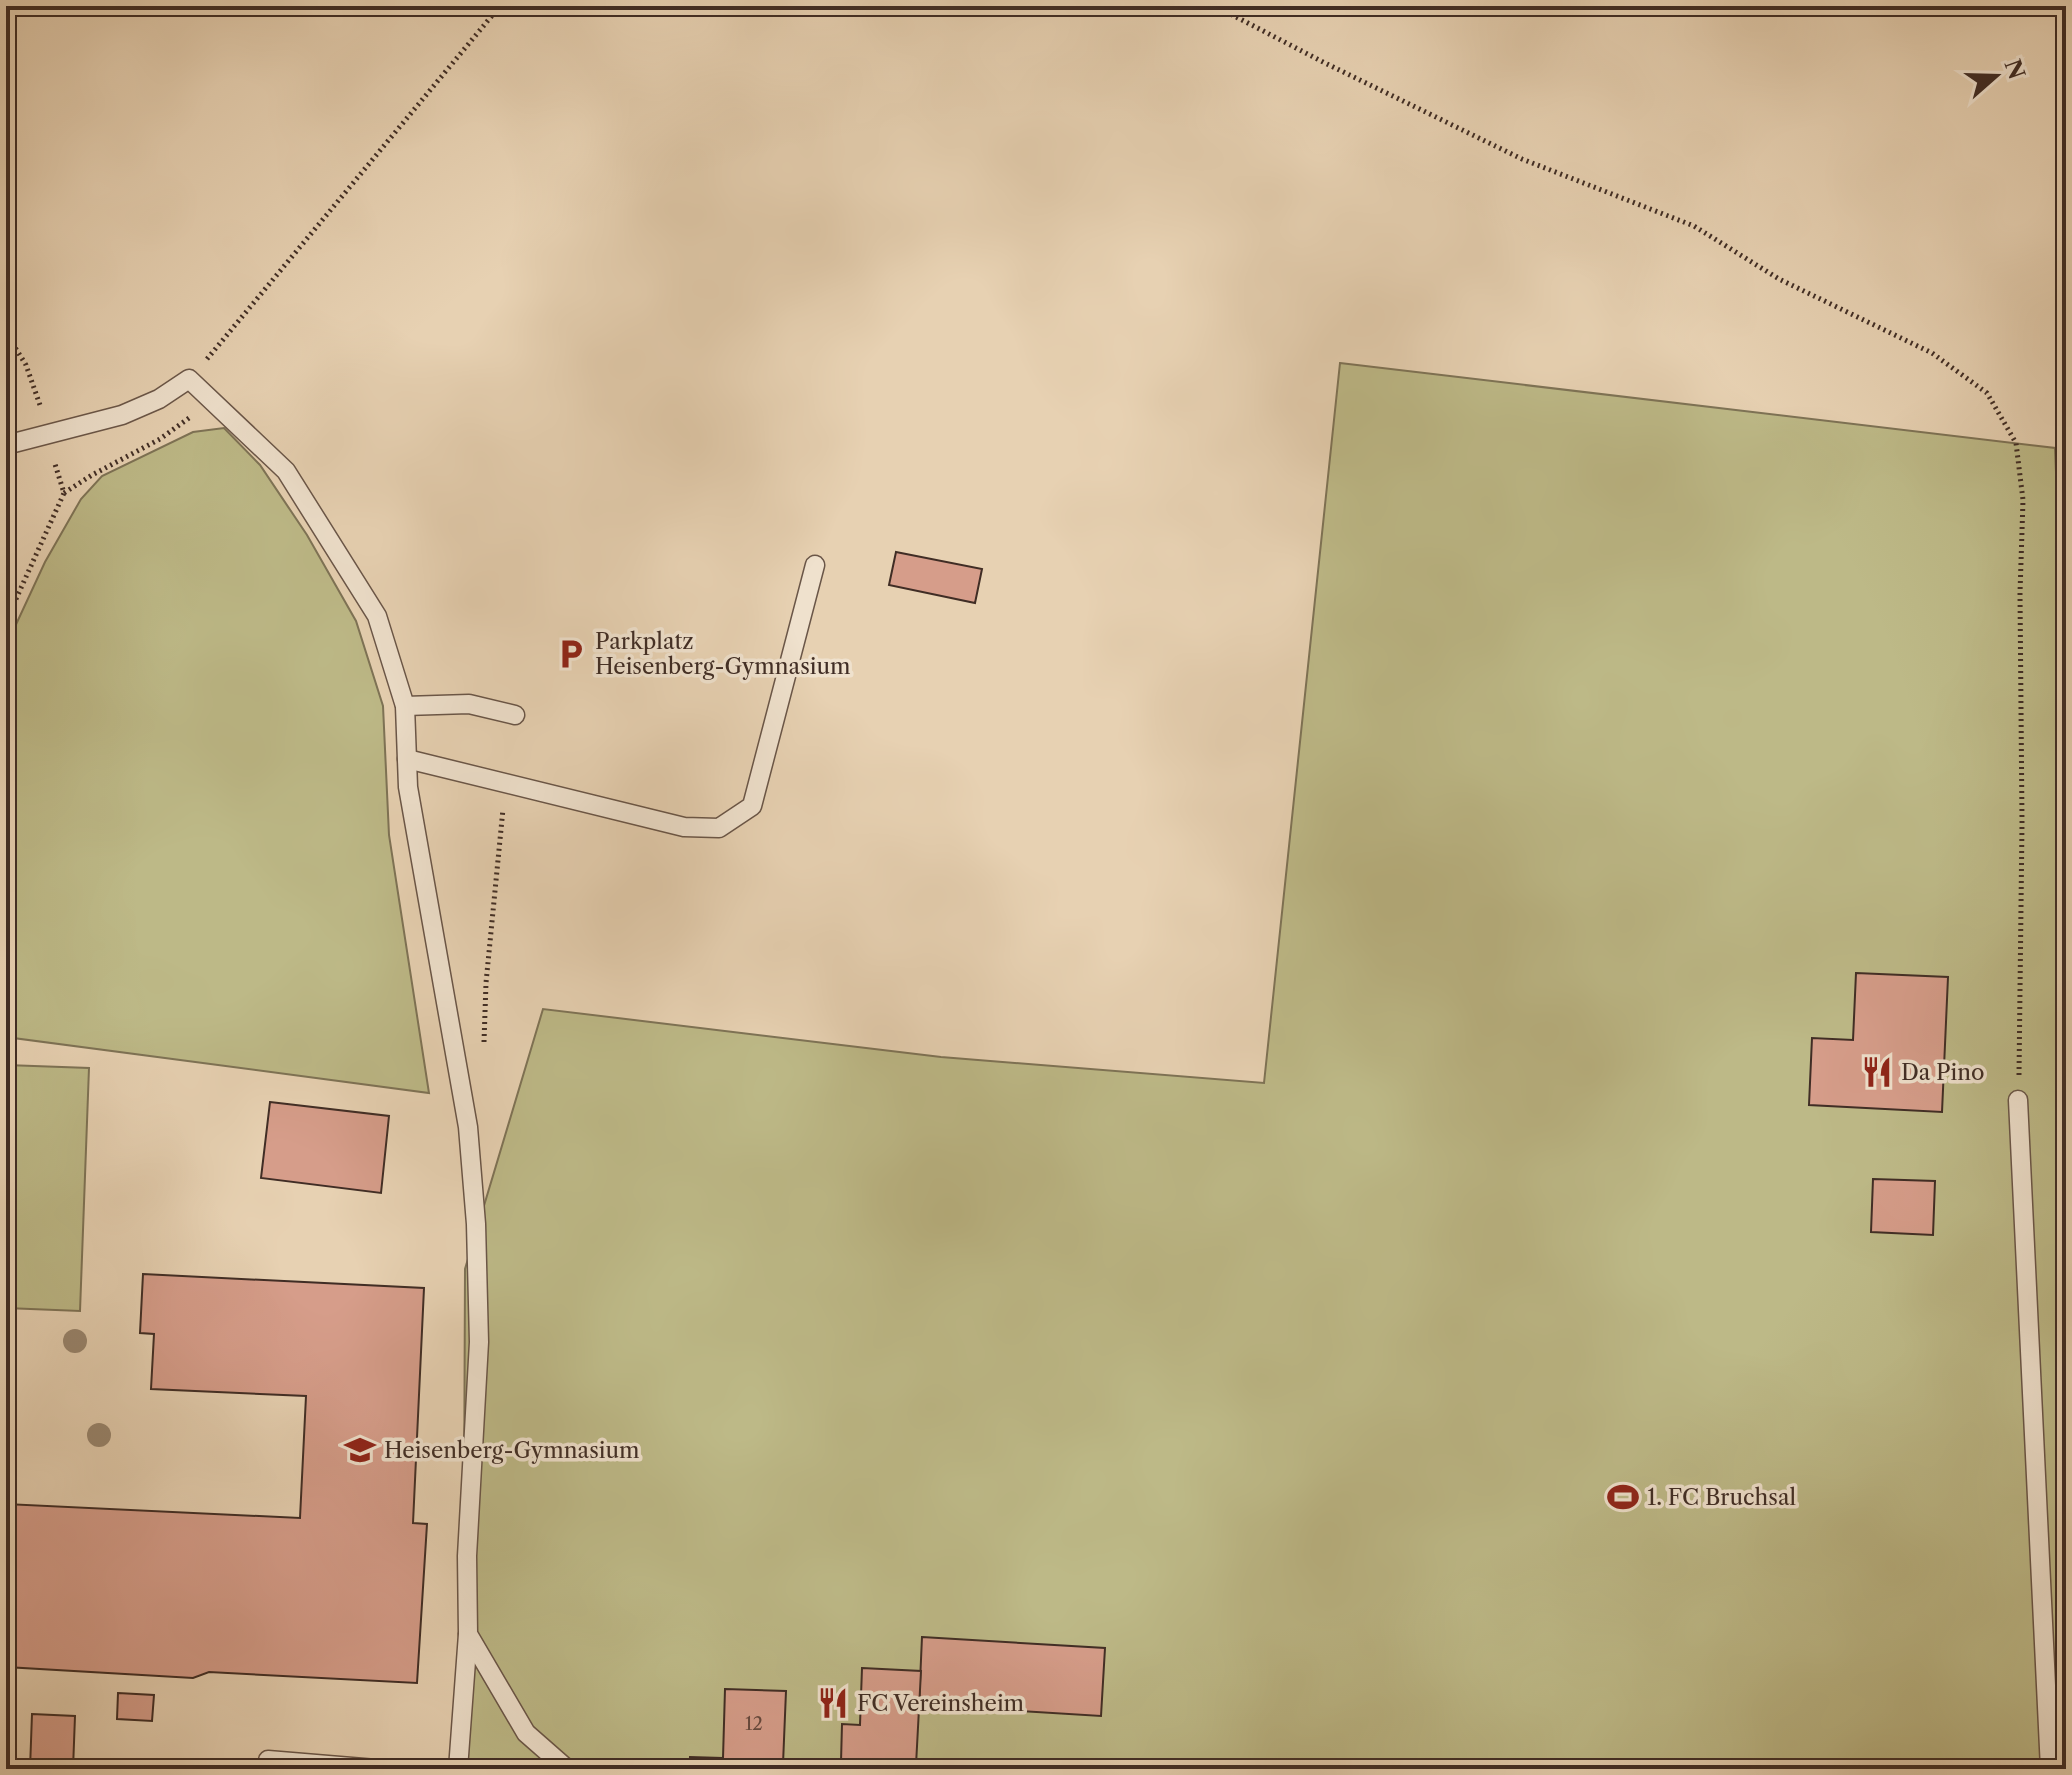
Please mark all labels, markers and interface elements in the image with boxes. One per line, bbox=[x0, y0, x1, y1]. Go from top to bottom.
north arrow bbox=[1956, 36, 2036, 116]
text: N bbox=[1998, 56, 2030, 83]
place label: Parkplatz Heisenberg-Gymnasium bbox=[595, 628, 851, 680]
parking icon: Parkplatz Heisenberg-Gymnasium bbox=[554, 637, 588, 671]
restaurant icon: Da Pino bbox=[1860, 1055, 1894, 1089]
place label: Da Pino bbox=[1901, 1059, 1985, 1086]
school or university icon: Heisenberg-Gymnasium bbox=[343, 1433, 377, 1467]
place label: Heisenberg-Gymnasium bbox=[384, 1437, 640, 1464]
sports icon: 1. FC Bruchsal bbox=[1606, 1480, 1640, 1514]
place label: 1. FC Bruchsal bbox=[1647, 1484, 1797, 1511]
restaurant icon: FC Vereinsheim bbox=[816, 1686, 850, 1720]
place label: FC Vereinsheim bbox=[857, 1690, 1025, 1717]
house number: 12 bbox=[745, 1713, 763, 1735]

